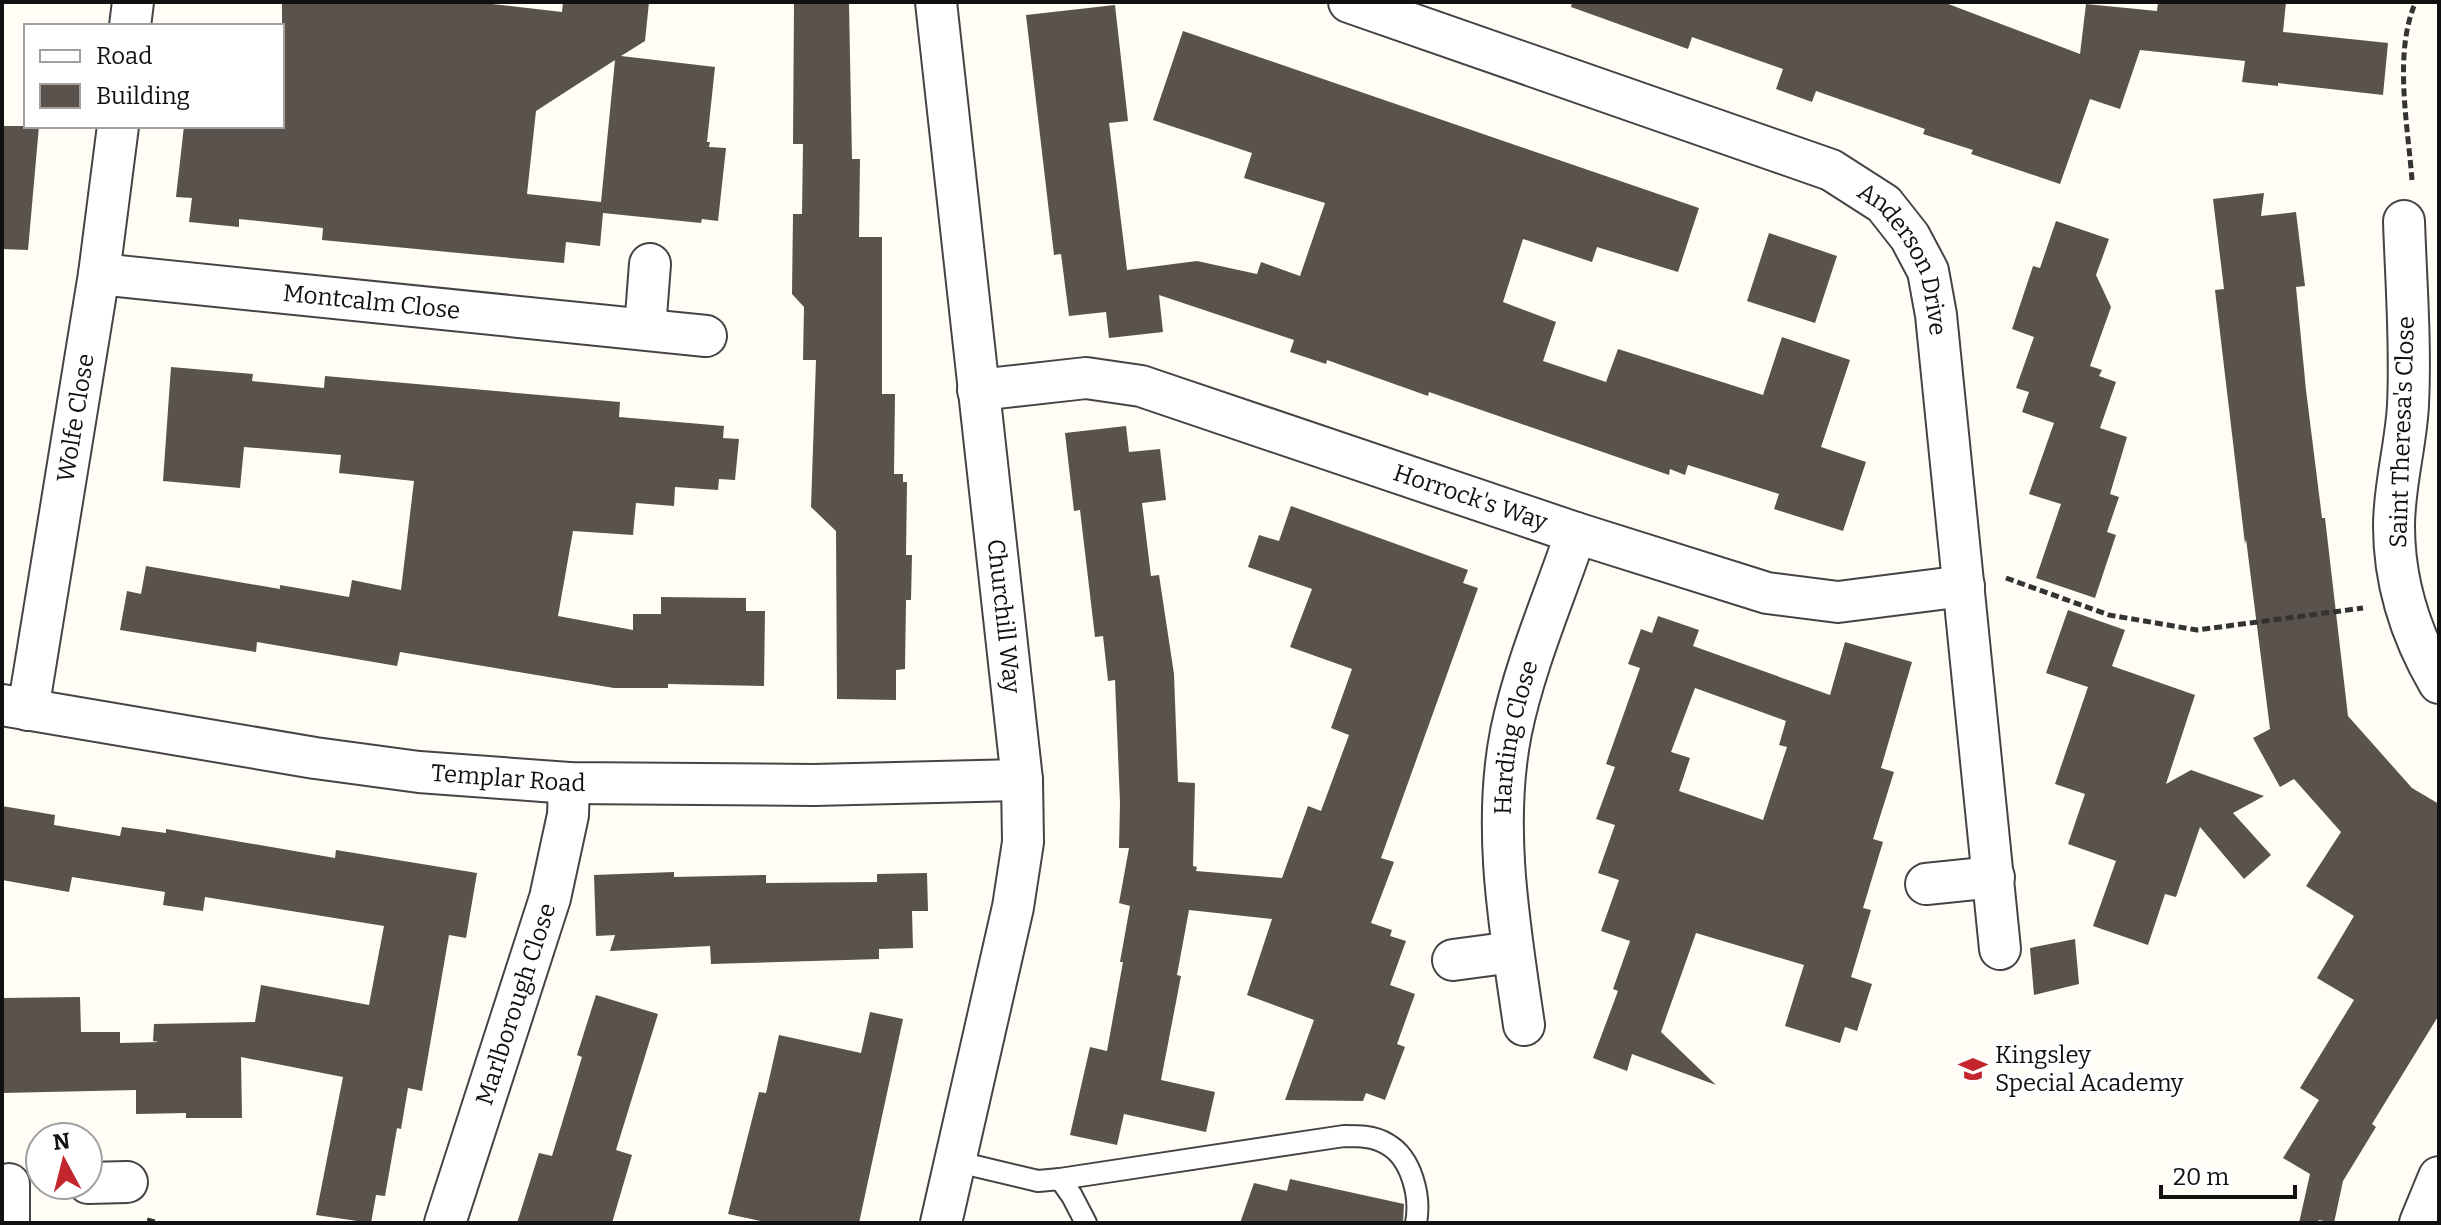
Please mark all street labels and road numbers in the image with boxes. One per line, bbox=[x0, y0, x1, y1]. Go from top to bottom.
street label: Anderson Drive bbox=[1853, 177, 1952, 337]
street label: Montcalm Close bbox=[282, 279, 462, 325]
street label: Saint Theresa's Close bbox=[2384, 316, 2420, 548]
street label: Wolfe Close bbox=[51, 352, 100, 484]
street label: Horrock's Way bbox=[1390, 458, 1551, 536]
street label: Churchill Way bbox=[981, 538, 1026, 695]
street label: Harding Close bbox=[1489, 657, 1544, 815]
street label: Templar Road bbox=[430, 759, 586, 797]
street label: Marlborough Close bbox=[470, 900, 561, 1109]

